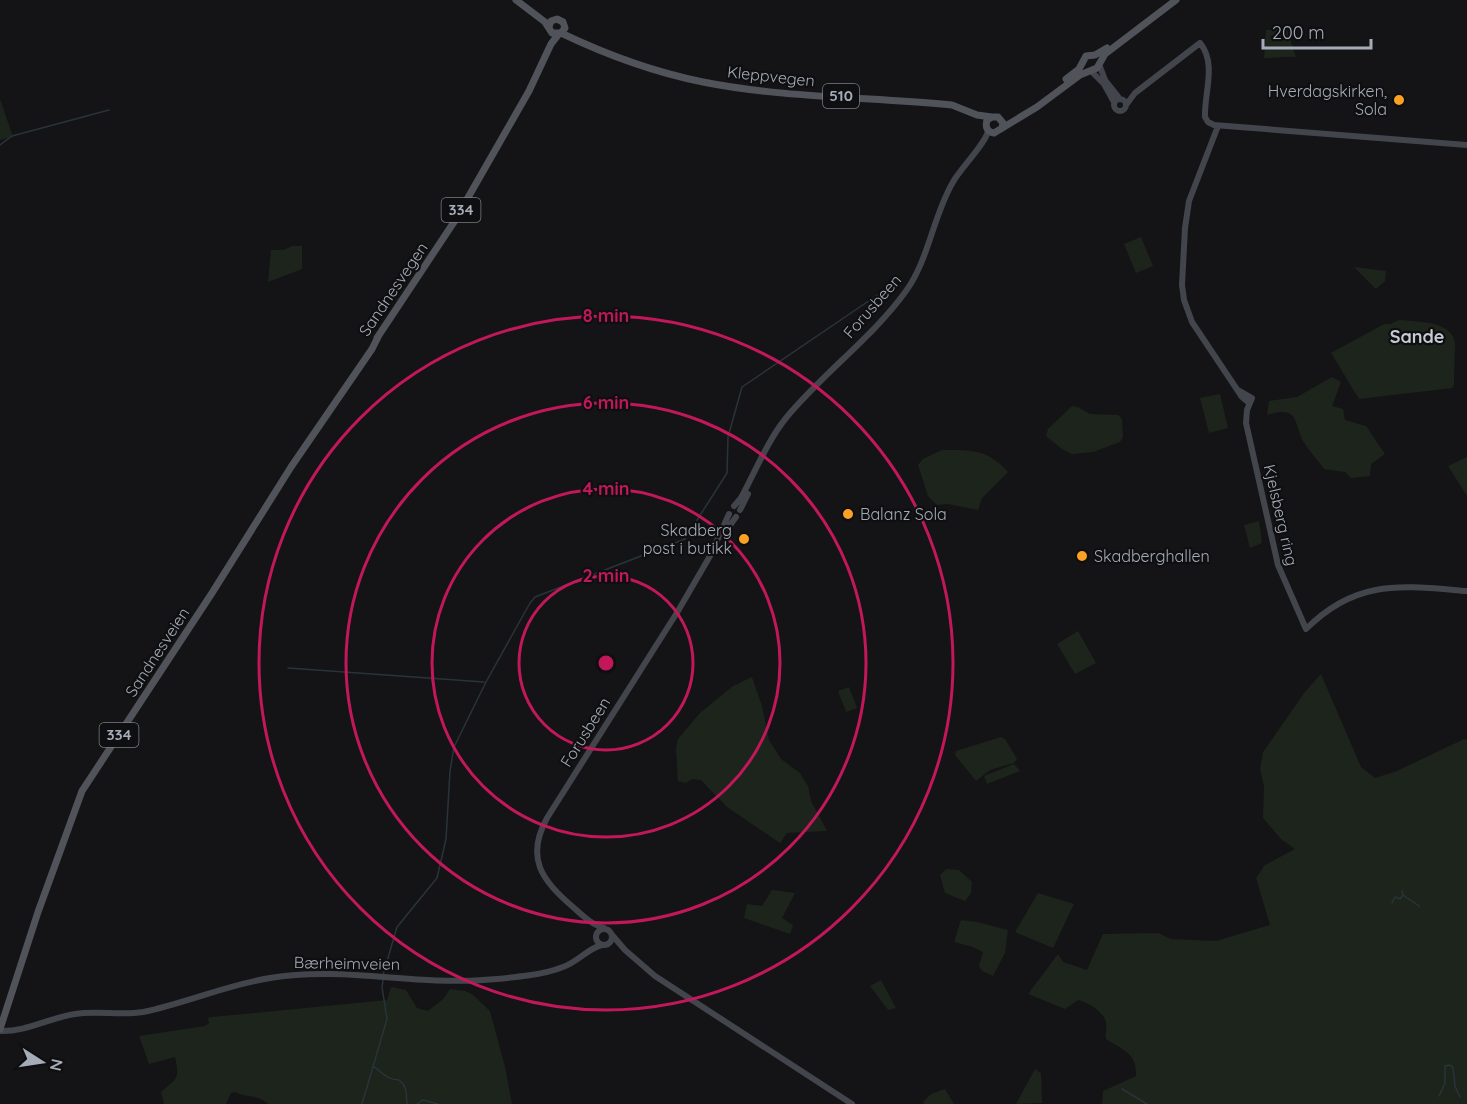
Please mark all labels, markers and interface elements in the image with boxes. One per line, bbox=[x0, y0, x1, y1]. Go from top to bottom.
scale bar bbox=[1263, 12, 1371, 50]
text: 200 m bbox=[1272, 21, 1325, 44]
street label: Kleppvegen bbox=[726, 61, 816, 91]
place label: Hverdagskirken, Sola bbox=[1268, 81, 1387, 119]
road number: 510 bbox=[823, 84, 859, 108]
marker: Hverdagskirken, Sola bbox=[1392, 93, 1406, 107]
road number: 334 bbox=[442, 198, 480, 222]
street label: Sandnesvegen bbox=[354, 238, 432, 340]
street label: Forusbeen bbox=[839, 270, 905, 342]
text: 8 min bbox=[583, 304, 629, 327]
district label: Sande bbox=[1390, 325, 1444, 348]
text: 6 min bbox=[583, 391, 629, 414]
street label: Kjelsberg ring bbox=[1260, 462, 1302, 568]
text: 4 min bbox=[582, 477, 630, 500]
place label: Balanz Sola bbox=[860, 504, 947, 524]
marker: Balanz Sola bbox=[841, 507, 855, 521]
place label: Skadberg post i butikk bbox=[643, 520, 732, 558]
marker: Skadberg post i butikk bbox=[737, 532, 751, 546]
place label: Skadberghallen bbox=[1094, 546, 1210, 566]
marker: Skadberghallen bbox=[1075, 549, 1089, 563]
text: 2 min bbox=[583, 564, 629, 587]
street label: Sandnesveien bbox=[121, 604, 193, 700]
centre of rings bbox=[596, 653, 616, 673]
street label: Forusbeen bbox=[556, 694, 614, 770]
road number: 334 bbox=[100, 723, 138, 747]
street label: Bærheimveien bbox=[294, 952, 400, 974]
north arrow bbox=[12, 1032, 72, 1092]
text: N bbox=[46, 1057, 68, 1073]

